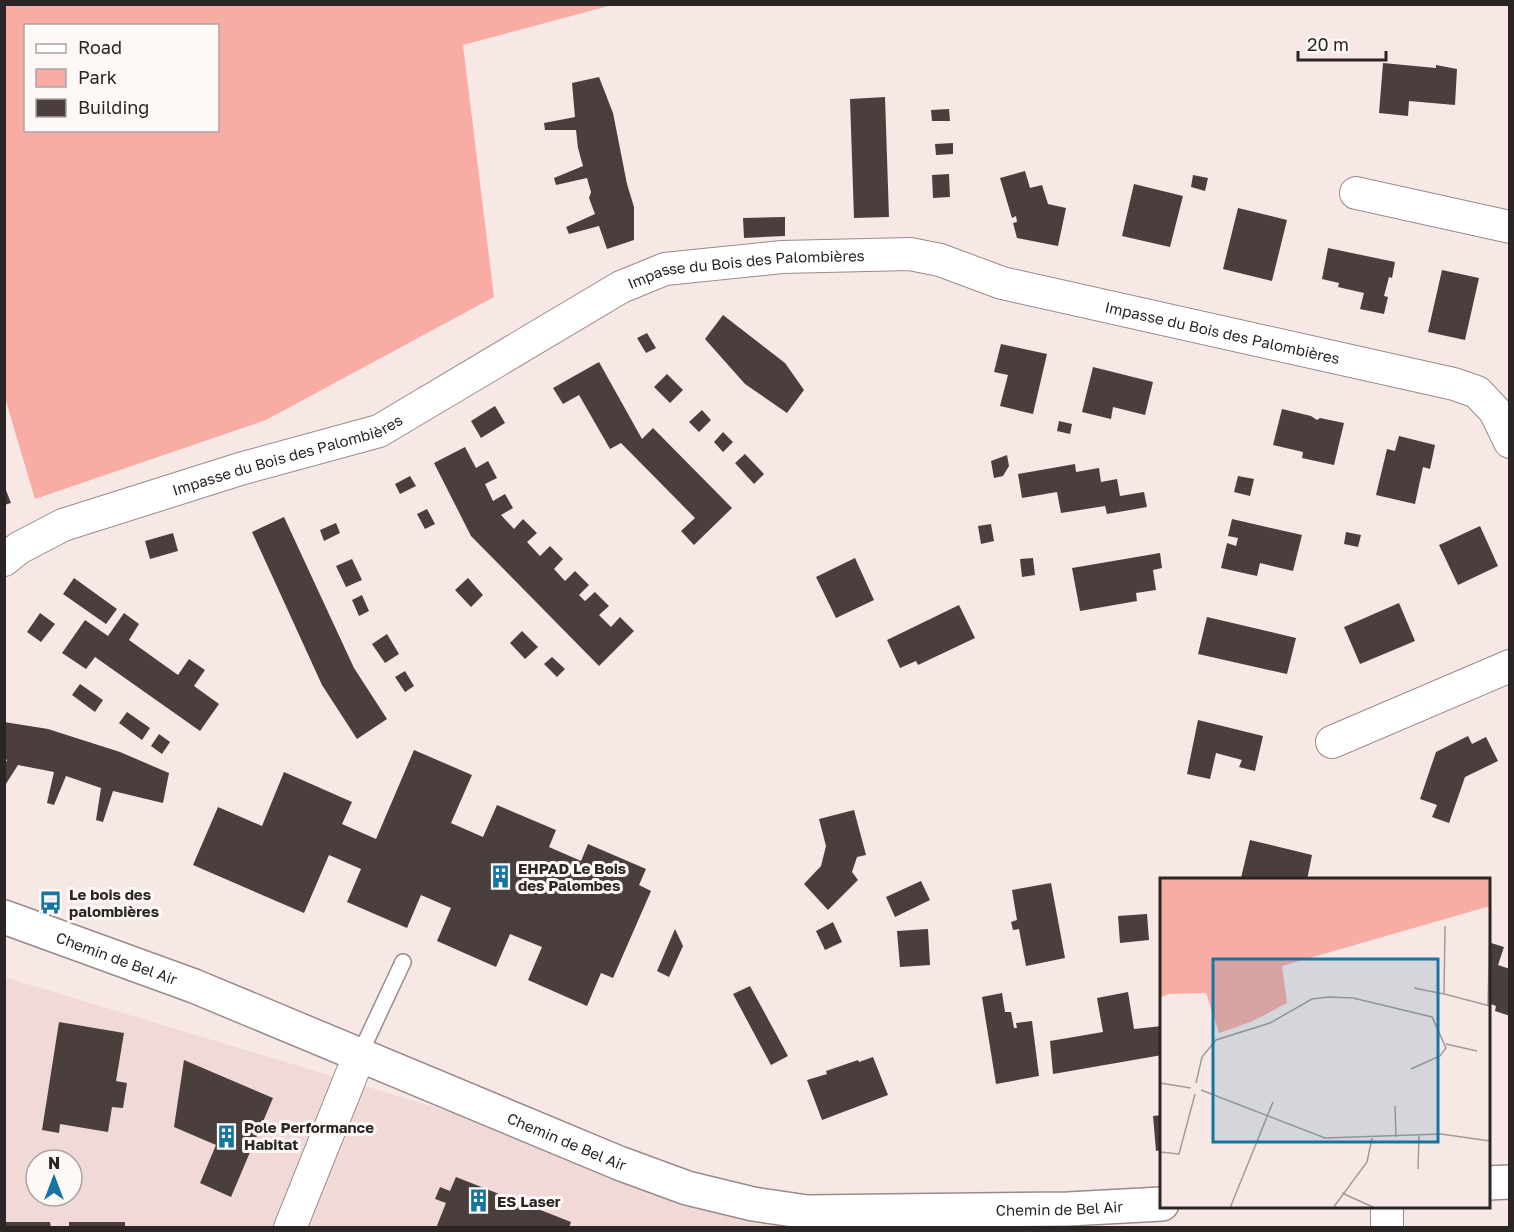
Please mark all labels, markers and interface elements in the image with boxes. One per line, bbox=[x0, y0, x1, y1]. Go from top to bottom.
legend bbox=[24, 24, 219, 132]
scale bar bbox=[1298, 24, 1386, 62]
text: 20 m bbox=[1307, 33, 1349, 55]
text: Road bbox=[78, 36, 122, 58]
text: Park bbox=[78, 66, 117, 88]
text: Building bbox=[78, 96, 149, 118]
street label: Impasse du Bois des Palombières bbox=[625, 246, 865, 292]
street label: Impasse du Bois des Palombières bbox=[1103, 297, 1342, 367]
street label: Impasse du Bois des Palombières bbox=[170, 410, 406, 499]
place label: EHPAD Le Bois des Palombes bbox=[518, 859, 626, 894]
building icon: EHPAD Le Bois des Palombes bbox=[487, 864, 513, 890]
inset map bbox=[1160, 878, 1490, 1208]
place label: Le bois des palombières bbox=[69, 885, 159, 920]
bus stop icon: Le bois des palombières bbox=[38, 890, 64, 916]
street label: Chemin de Bel Air bbox=[54, 928, 180, 988]
street label: Chemin de Bel Air bbox=[505, 1108, 629, 1174]
place label: Pole Performance Habitat bbox=[244, 1118, 374, 1153]
building icon: Pole Performance Habitat bbox=[213, 1123, 239, 1149]
north arrow bbox=[24, 1148, 84, 1208]
text: N bbox=[48, 1153, 60, 1173]
building icon: ES Laser bbox=[466, 1188, 492, 1214]
place label: ES Laser bbox=[497, 1192, 561, 1210]
street label: Chemin de Bel Air bbox=[996, 1197, 1124, 1219]

